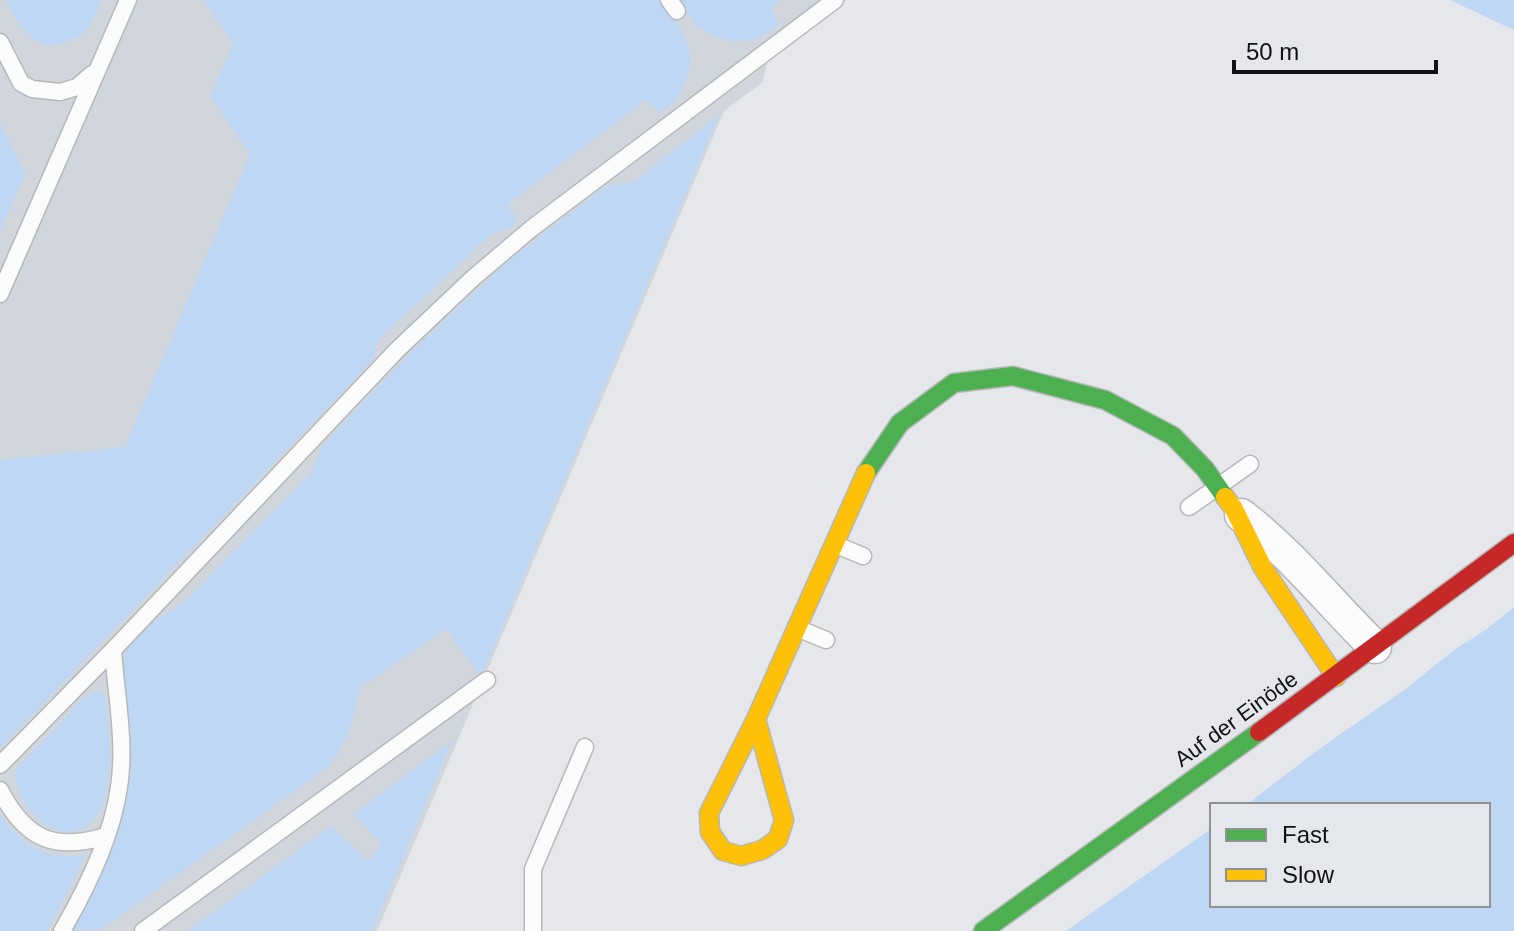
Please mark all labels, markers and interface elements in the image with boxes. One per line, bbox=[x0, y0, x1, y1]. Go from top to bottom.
scale bar bbox=[1234, 24, 1436, 74]
text: 50 m bbox=[1246, 38, 1299, 65]
street label: Auf der Einöde bbox=[1170, 666, 1302, 772]
legend bbox=[1210, 803, 1490, 907]
text: Fast bbox=[1282, 821, 1329, 848]
text: Slow bbox=[1282, 861, 1335, 888]

